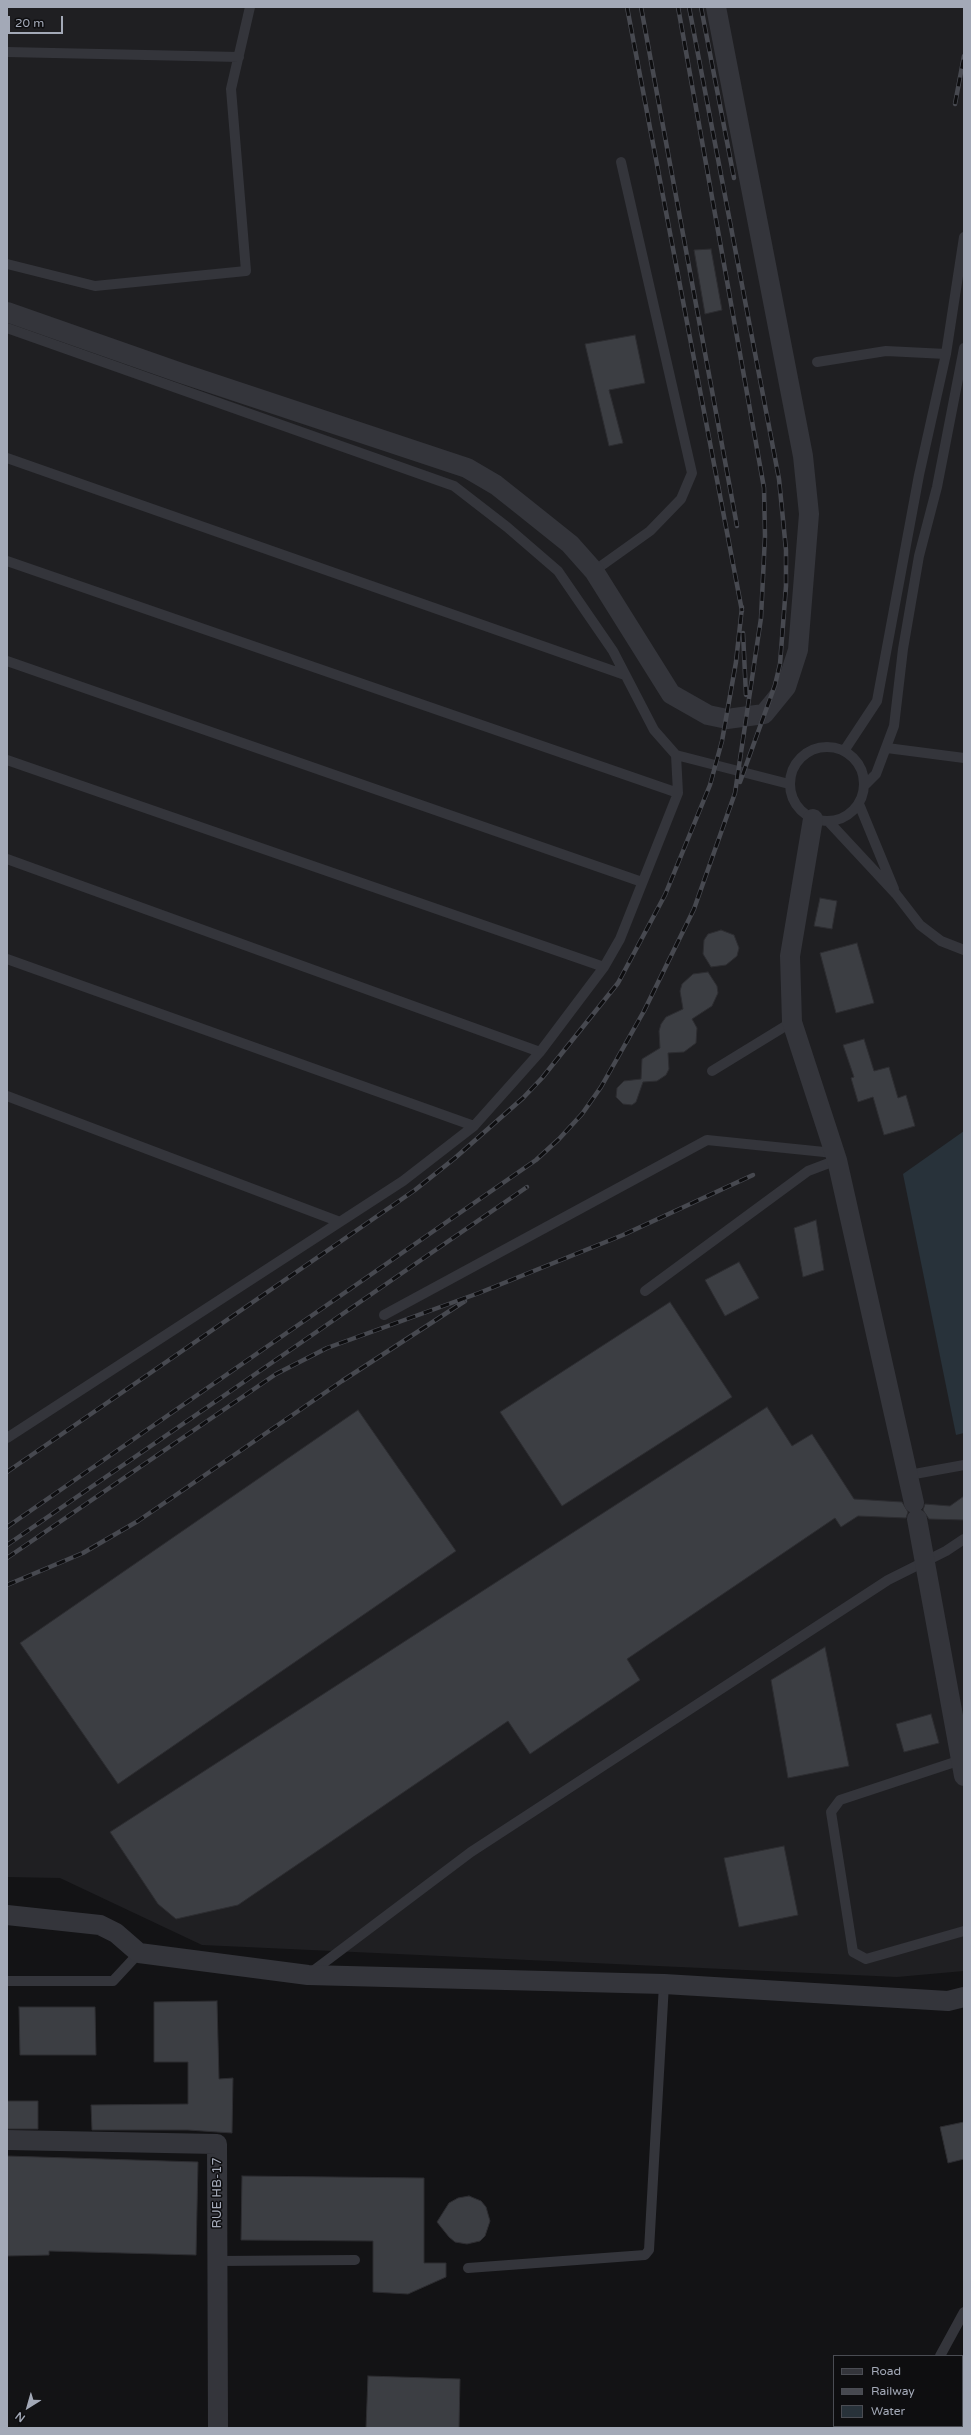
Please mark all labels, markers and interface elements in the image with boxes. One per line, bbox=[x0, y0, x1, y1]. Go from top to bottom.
scale bar bbox=[10, 8, 65, 34]
text: 20 m bbox=[15, 16, 44, 30]
street label: RUE HB-17 bbox=[210, 2157, 226, 2229]
legend bbox=[833, 2355, 963, 2427]
text: Road bbox=[871, 2364, 901, 2378]
text: Railway bbox=[871, 2384, 915, 2398]
north arrow bbox=[8, 2387, 48, 2427]
text: Water bbox=[871, 2404, 905, 2418]
text: N bbox=[13, 2409, 28, 2425]

